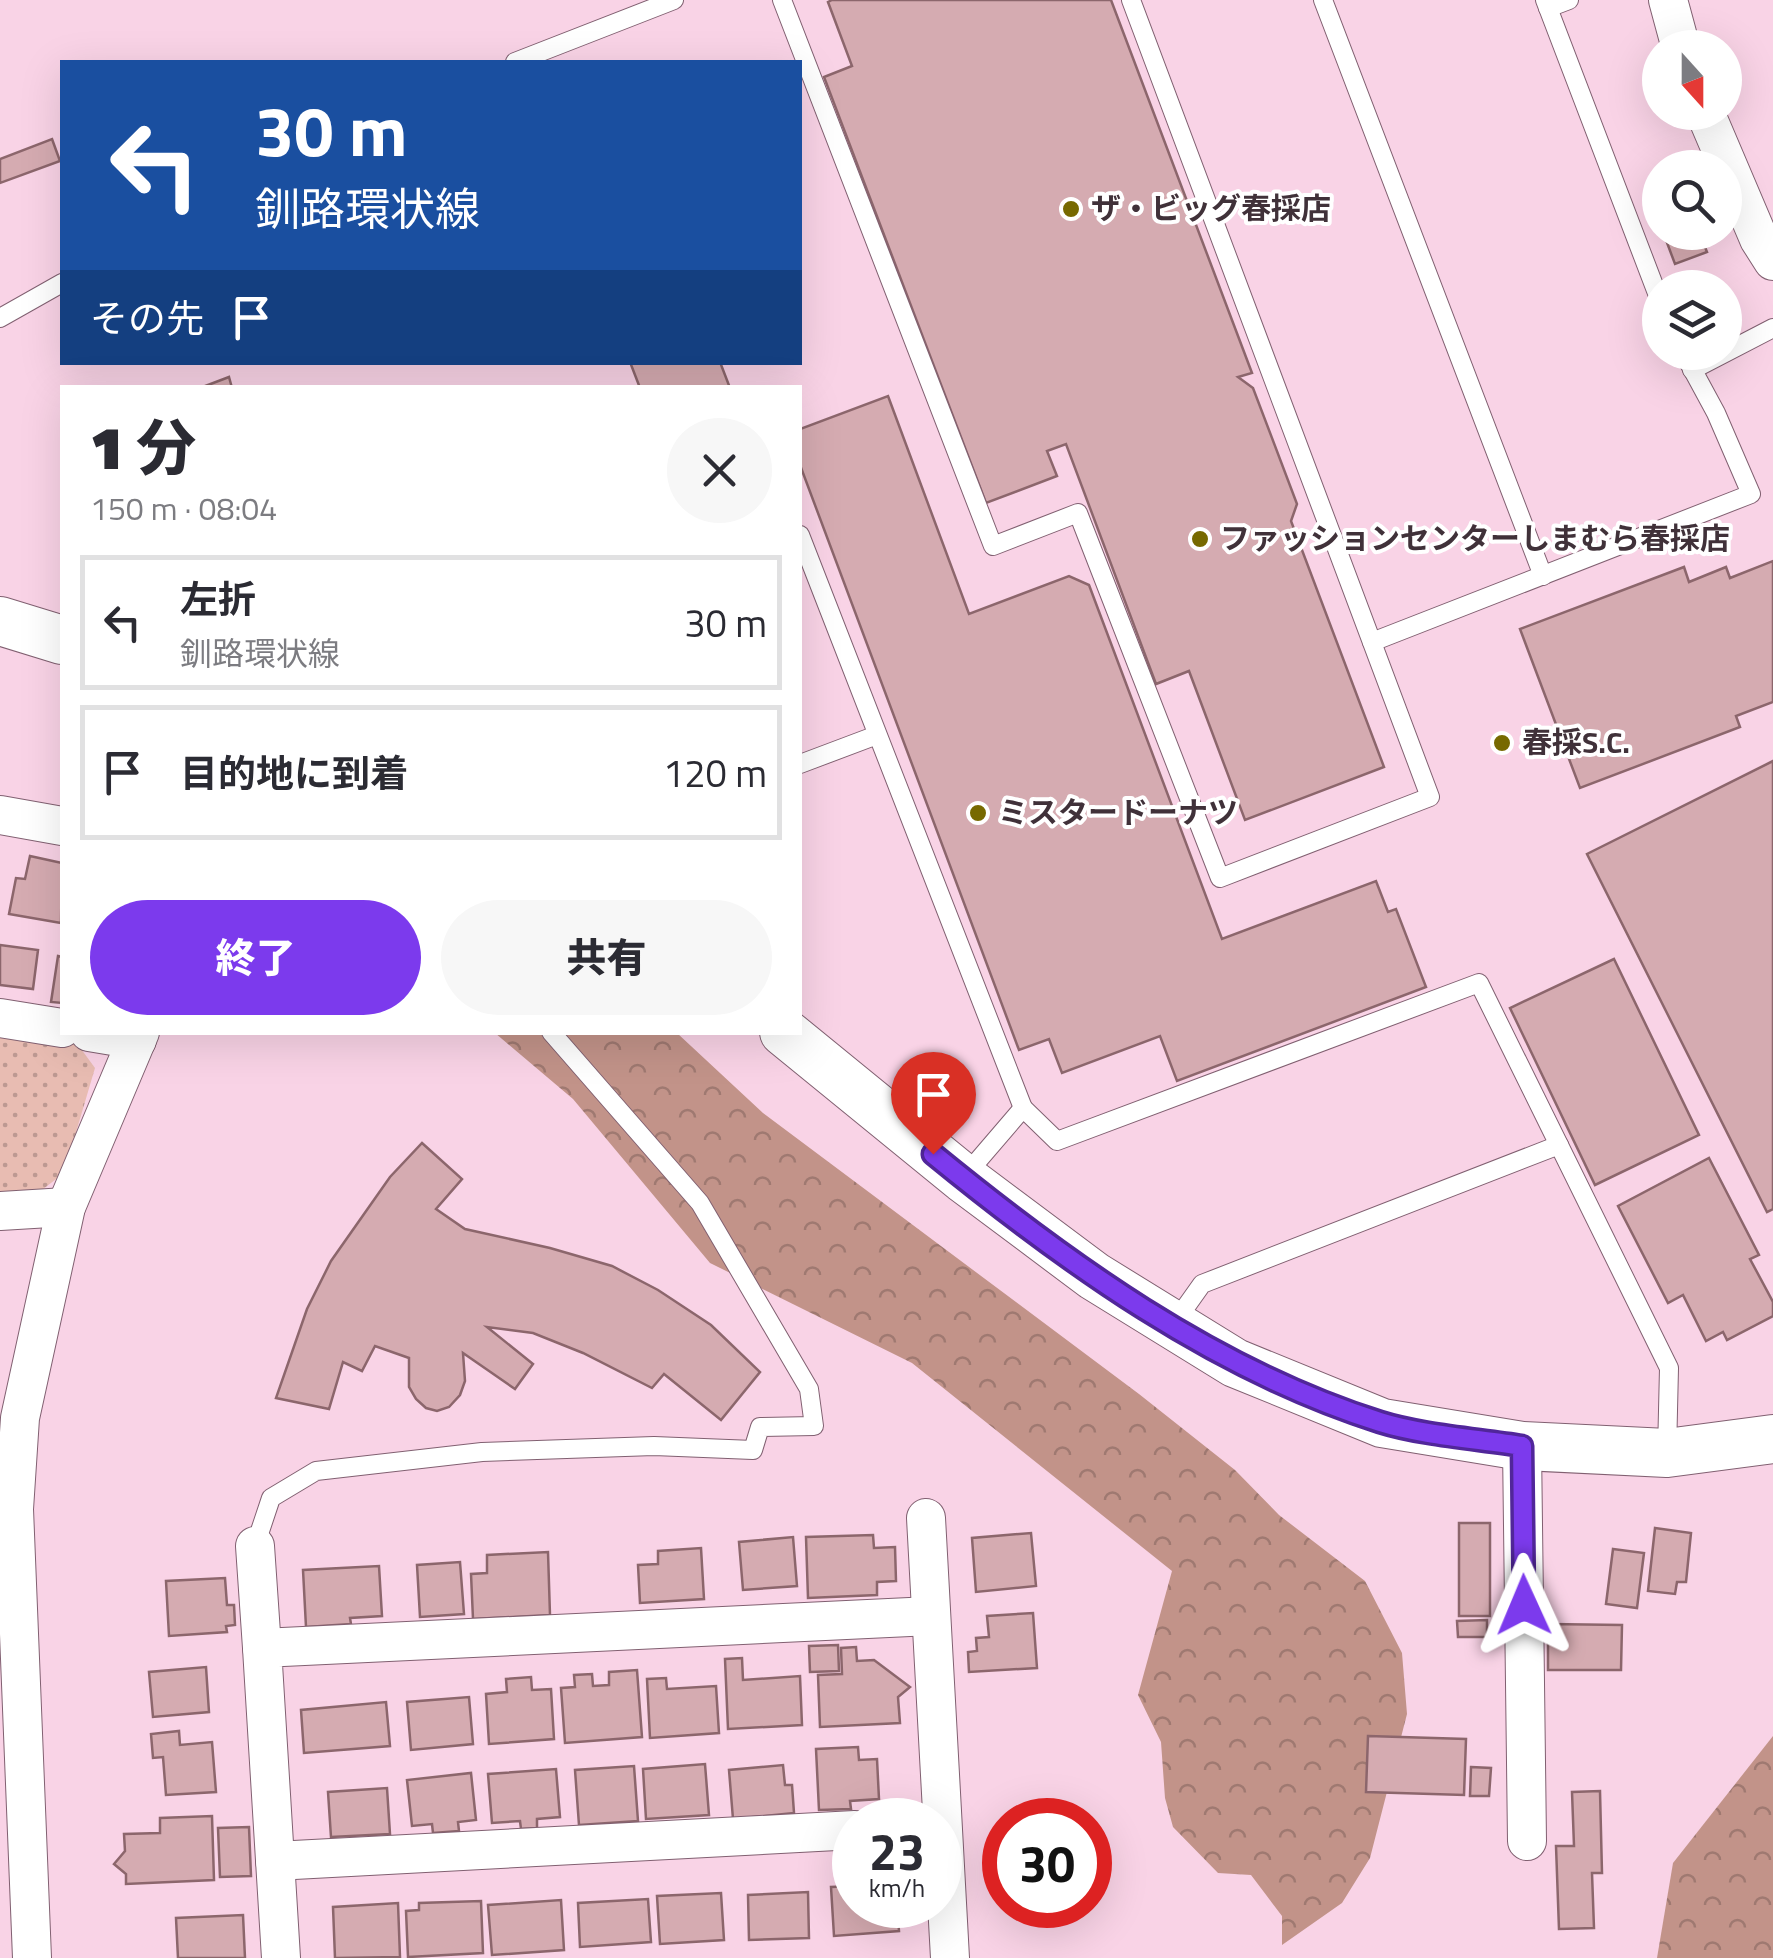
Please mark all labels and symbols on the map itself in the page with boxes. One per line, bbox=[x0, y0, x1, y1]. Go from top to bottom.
north arrow bbox=[1642, 30, 1742, 130]
place label: ザ・ビッグ春採店 bbox=[1091, 185, 1331, 231]
marker: ザ・ビッグ春採店 bbox=[1060, 198, 1082, 220]
place label: ファッションセンターしまむら春採店 bbox=[1220, 515, 1730, 561]
marker: ファッションセンターしまむら春採店 bbox=[1189, 528, 1211, 550]
place label: 春採S.C. bbox=[1522, 719, 1630, 765]
marker: 春採S.C. bbox=[1491, 732, 1513, 754]
place label: ミスタードーナツ bbox=[998, 789, 1238, 835]
marker: ミスタードーナツ bbox=[967, 802, 989, 824]
pin bbox=[891, 1052, 976, 1155]
position arrow bbox=[1472, 1553, 1576, 1657]
speed limit sign: 30 bbox=[982, 1798, 1112, 1928]

